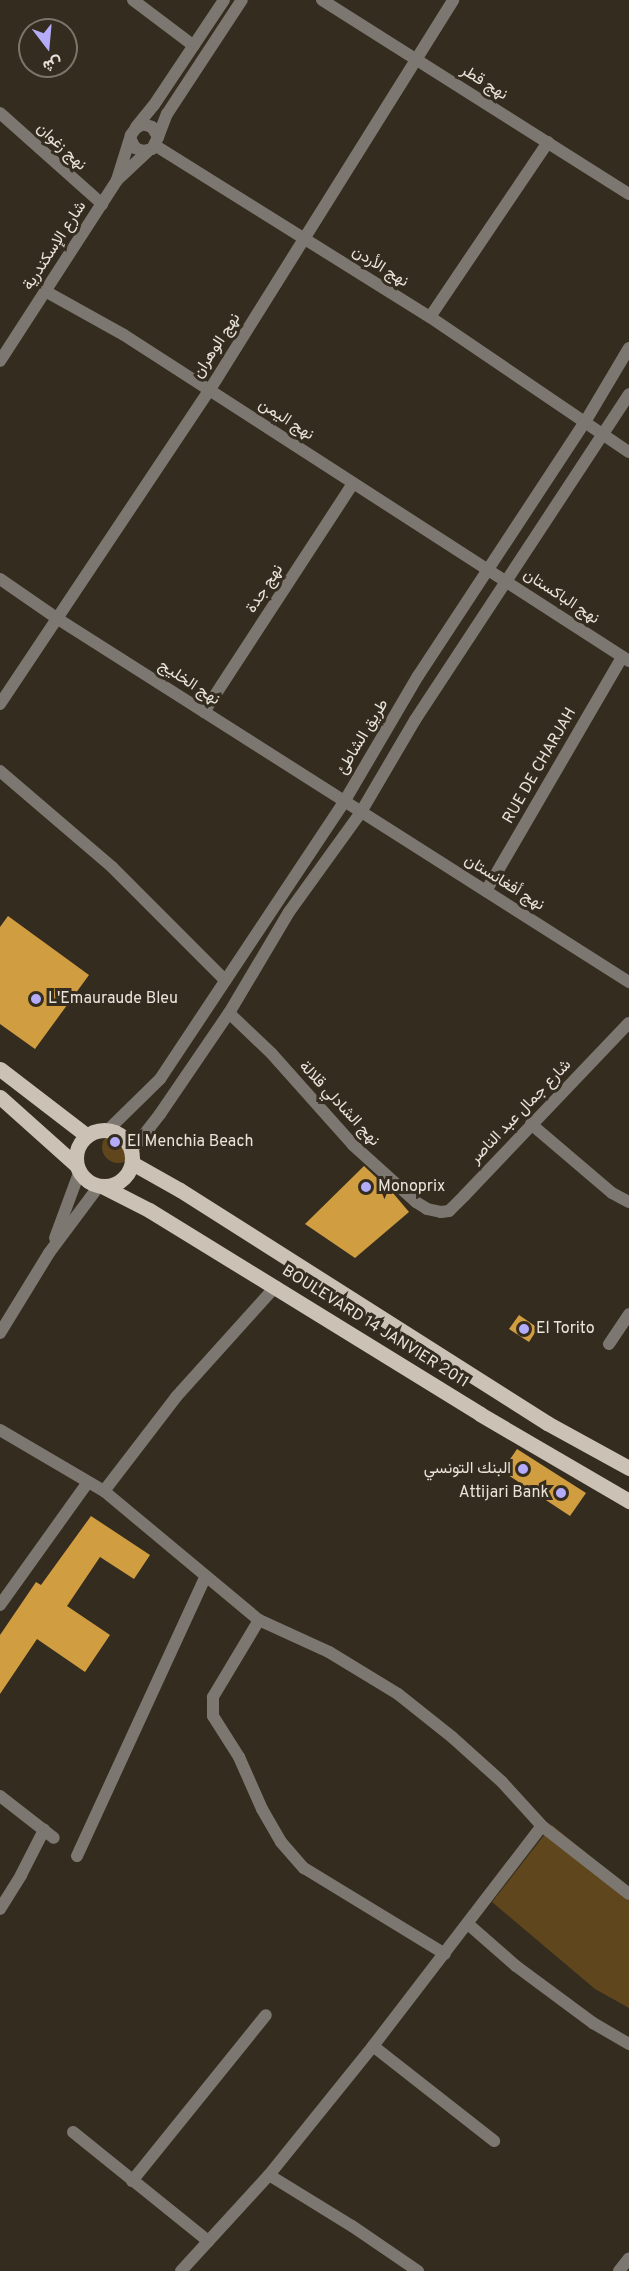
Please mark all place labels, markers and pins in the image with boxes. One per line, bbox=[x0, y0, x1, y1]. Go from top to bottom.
place label: L'Emauraude Bleu bbox=[48, 989, 178, 1009]
marker: L'Emauraude Bleu bbox=[29, 992, 43, 1006]
place label: El Menchia Beach bbox=[127, 1132, 254, 1152]
marker: El Menchia Beach bbox=[108, 1135, 122, 1149]
place label: Monoprix bbox=[378, 1177, 445, 1197]
marker: Monoprix bbox=[359, 1180, 373, 1194]
place label: El Torito bbox=[536, 1319, 595, 1339]
marker: El Torito bbox=[517, 1322, 531, 1336]
place label: البنك التونسي bbox=[424, 1459, 511, 1479]
marker: البنك التونسي bbox=[516, 1462, 530, 1476]
place label: Attijari Bank bbox=[459, 1483, 549, 1503]
marker: Attijari Bank bbox=[554, 1486, 568, 1500]

